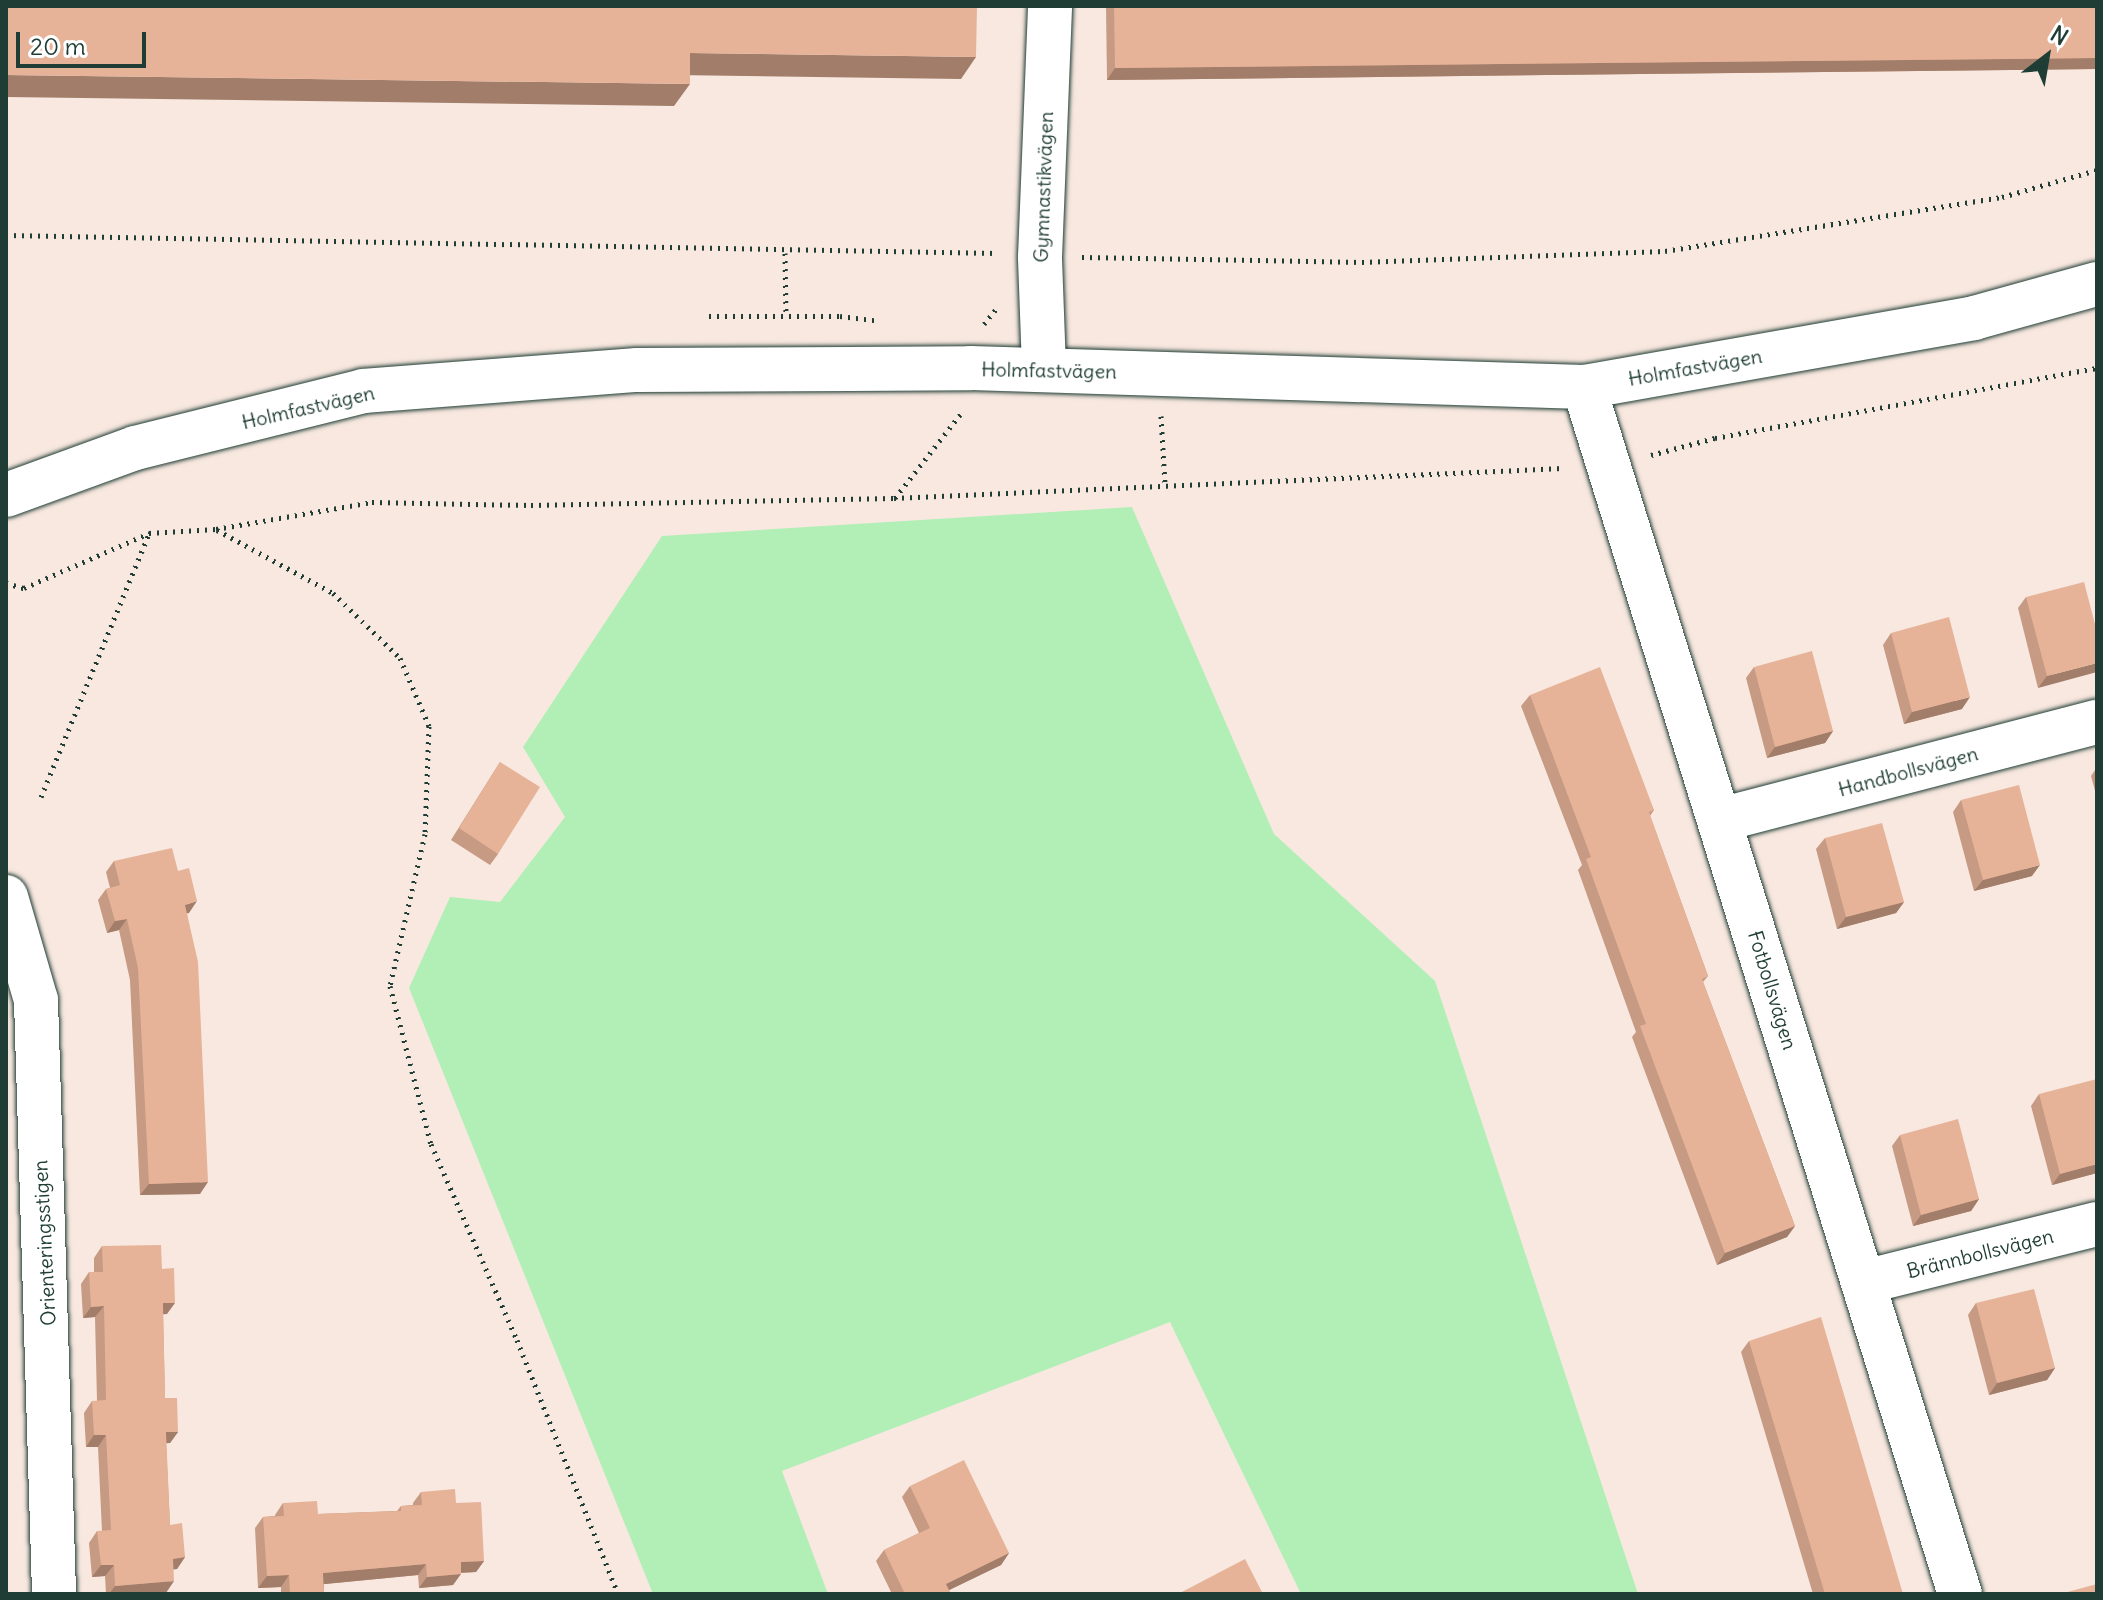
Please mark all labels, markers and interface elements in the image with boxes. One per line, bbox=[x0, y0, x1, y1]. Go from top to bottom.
scale bar bbox=[20, 16, 150, 66]
north arrow bbox=[2007, 16, 2087, 96]
text: N bbox=[2046, 20, 2073, 51]
text: 20 m bbox=[30, 31, 86, 61]
street label: Gymnastikvägen bbox=[1028, 111, 1058, 263]
street label: Holmfastvägen bbox=[1626, 343, 1764, 391]
street label: Holmfastvägen bbox=[981, 357, 1117, 383]
street label: Holmfastvägen bbox=[239, 380, 377, 434]
street label: Handbollsvägen bbox=[1835, 741, 1981, 801]
street label: Fotbollsvägen bbox=[1744, 928, 1802, 1052]
street label: Orienteringsstigen bbox=[28, 1160, 60, 1326]
street label: Brännbollsvägen bbox=[1904, 1223, 2056, 1283]

